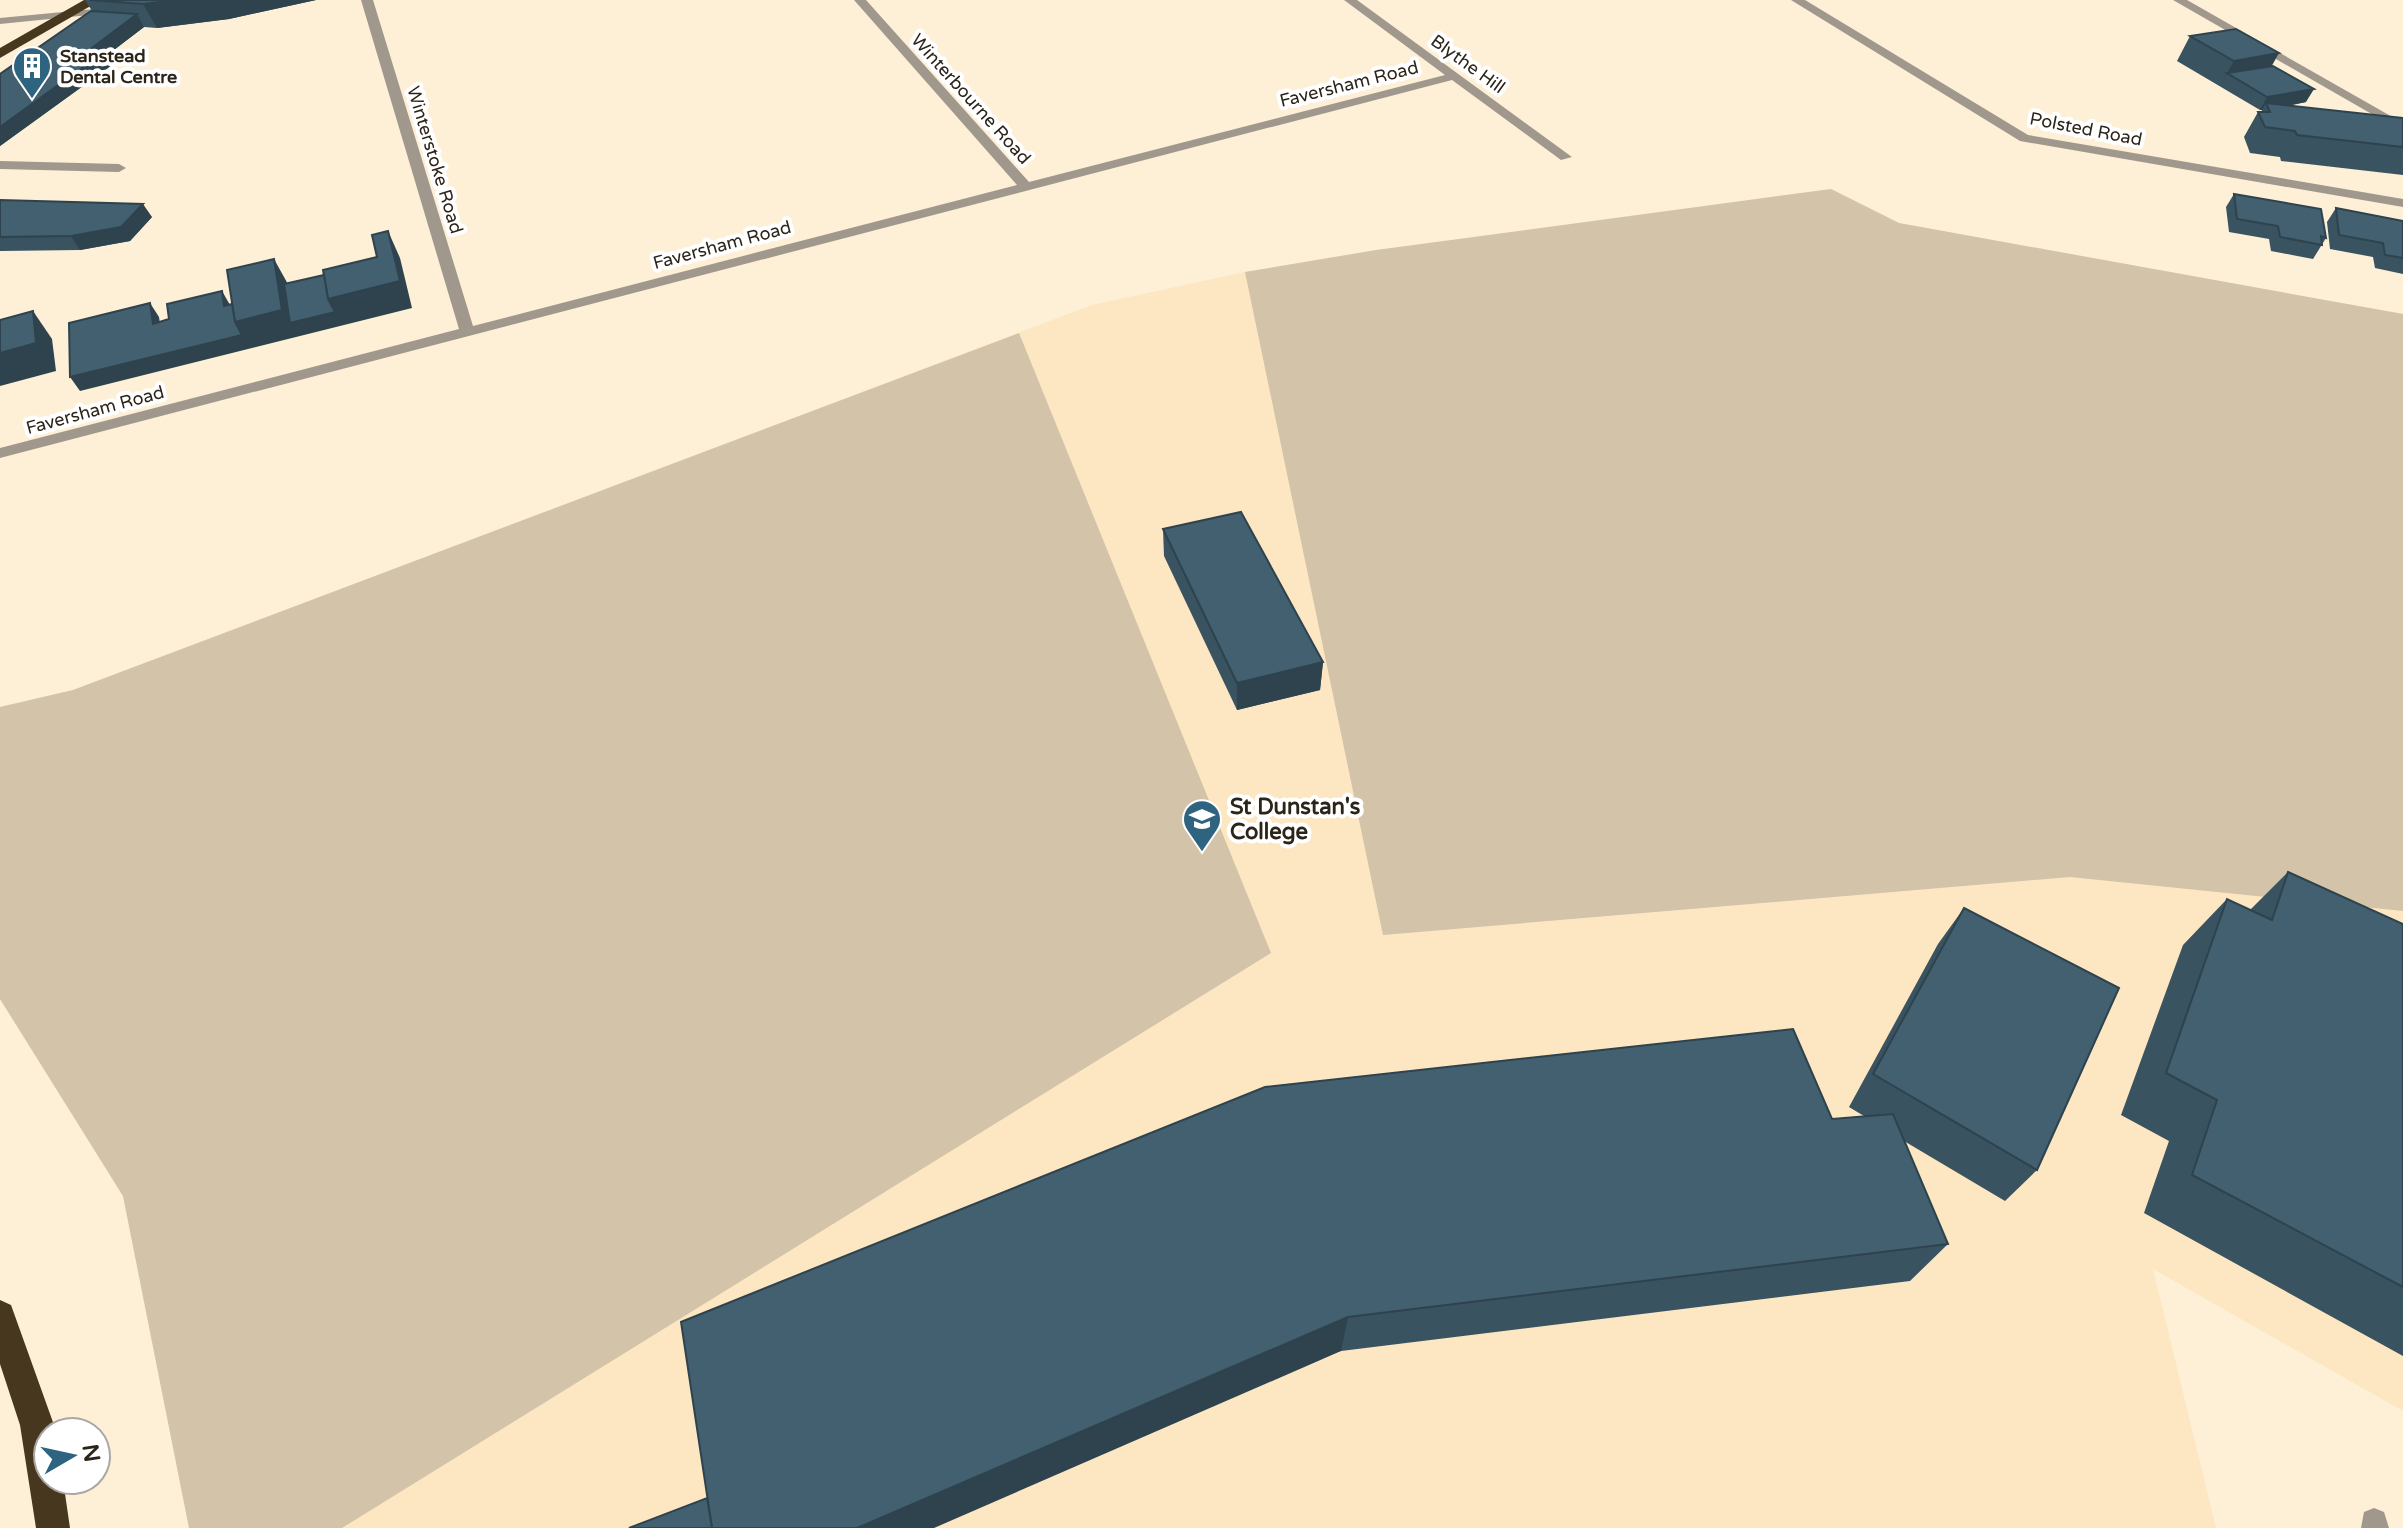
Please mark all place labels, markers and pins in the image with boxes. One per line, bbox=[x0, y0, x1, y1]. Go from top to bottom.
building icon: Stanstead Dental Centre bbox=[11, 45, 53, 100]
place label: Stanstead Dental Centre bbox=[60, 45, 177, 88]
place label: St Dunstan's College bbox=[1230, 794, 1361, 845]
school or university icon: St Dunstan's College bbox=[1181, 798, 1223, 853]

